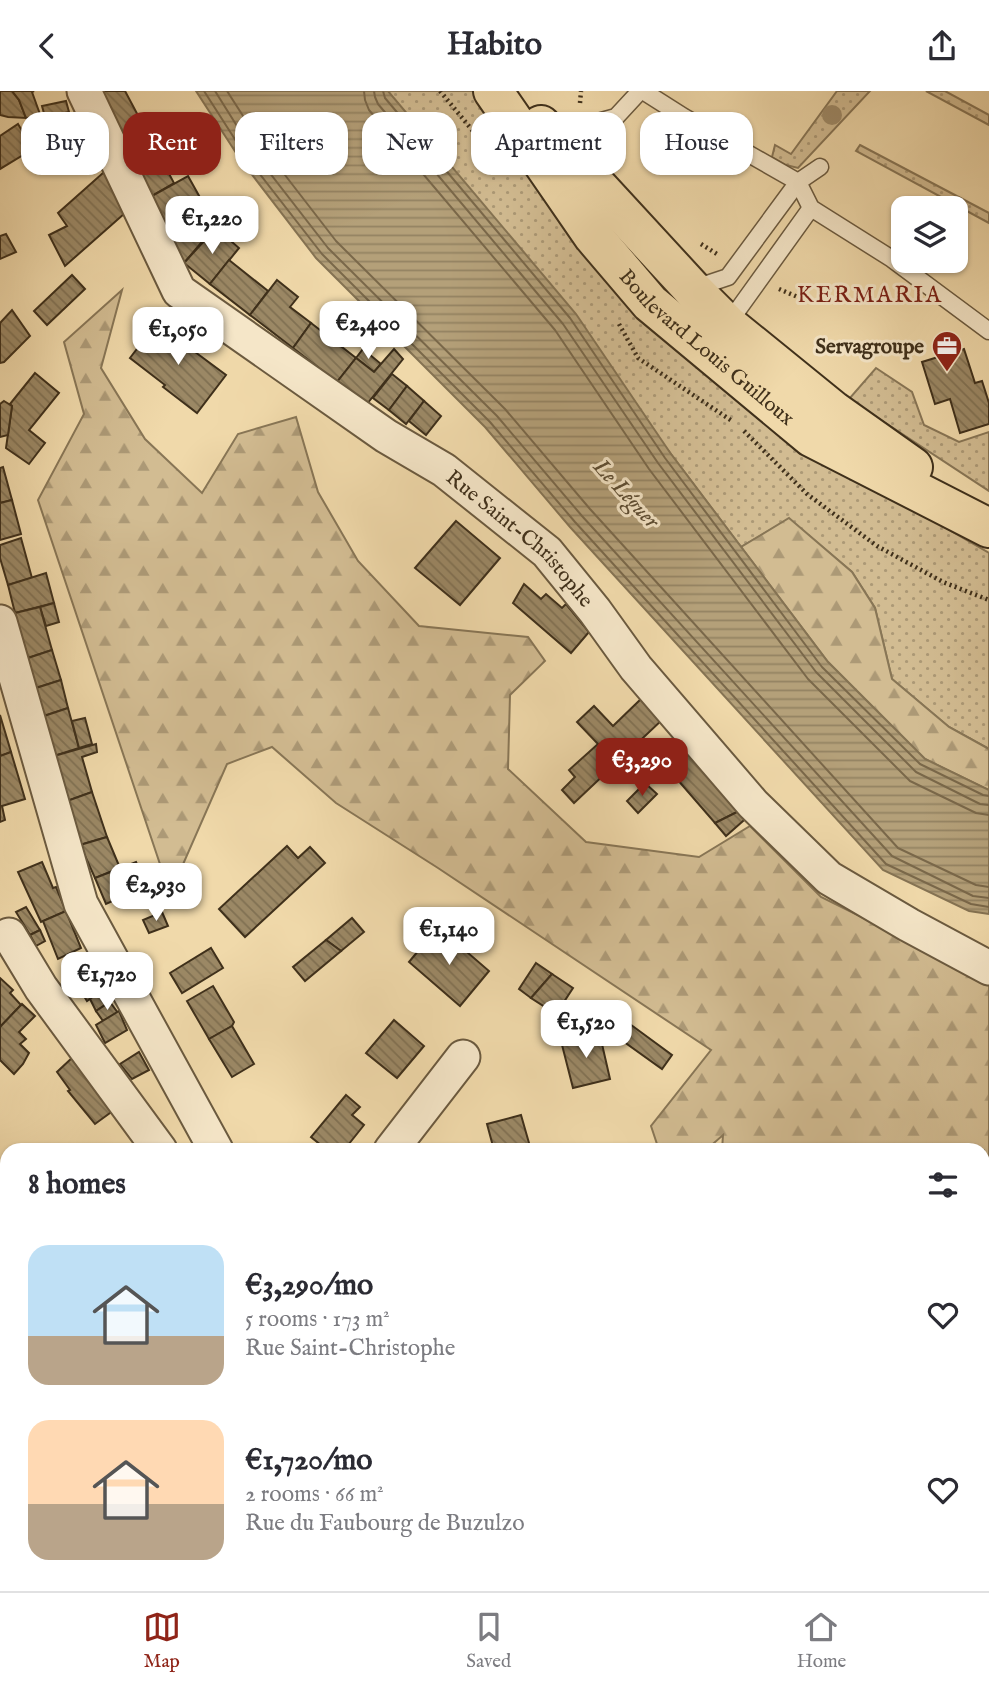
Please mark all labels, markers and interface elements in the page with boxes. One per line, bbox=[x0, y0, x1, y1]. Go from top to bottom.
text: Habito bbox=[447, 25, 542, 66]
icon: back bbox=[28, 27, 66, 65]
icon: share bbox=[923, 27, 961, 65]
chip: Buy bbox=[21, 112, 109, 175]
chip: Rent bbox=[123, 112, 221, 175]
chip: Filters bbox=[235, 112, 348, 175]
chip: New bbox=[362, 112, 457, 175]
chip: Apartment bbox=[471, 112, 626, 175]
chip: House bbox=[640, 112, 753, 175]
map controls bbox=[891, 196, 968, 273]
button: layers bbox=[891, 196, 968, 273]
pin: €1,220 bbox=[155, 197, 269, 256]
text: €1,220 bbox=[181, 204, 243, 233]
street label: Boulevard Louis Guilloux bbox=[612, 264, 799, 433]
district label: KERMARIA bbox=[797, 281, 943, 310]
pin: €2,400 bbox=[311, 301, 425, 361]
pin: €1,050 bbox=[121, 307, 235, 367]
text: €2,400 bbox=[336, 309, 400, 338]
text: €1,050 bbox=[148, 315, 208, 344]
office icon: Servagroupe bbox=[930, 329, 964, 373]
place label: Servagroupe bbox=[815, 334, 924, 361]
water label: Le Léguer bbox=[585, 452, 666, 537]
street label: Rue Saint-Christophe bbox=[440, 465, 599, 614]
pin: €3,290 bbox=[585, 739, 699, 798]
text: €3,290 bbox=[612, 746, 672, 775]
pin: €2,930 bbox=[99, 863, 213, 923]
text: €2,930 bbox=[126, 871, 186, 900]
pin: €1,140 bbox=[392, 907, 506, 967]
text: €1,140 bbox=[419, 915, 479, 944]
pin: €1,720 bbox=[50, 953, 164, 1012]
text: €1,720 bbox=[77, 960, 137, 989]
pin: €1,520 bbox=[529, 1000, 643, 1060]
text: €1,520 bbox=[557, 1008, 615, 1037]
text: 8 homes bbox=[28, 1166, 126, 1204]
icon: filters bbox=[924, 1166, 962, 1204]
text: €3,290/mo bbox=[245, 1267, 373, 1305]
icon: home bbox=[84, 1273, 168, 1357]
icon: heart bbox=[924, 1296, 962, 1334]
text: 5 rooms · 173 m² bbox=[245, 1305, 390, 1334]
text: Rue Saint-Christophe bbox=[245, 1334, 455, 1363]
text: €1,720/mo bbox=[245, 1442, 372, 1480]
icon: home bbox=[84, 1448, 168, 1532]
icon: heart bbox=[924, 1471, 962, 1509]
text: 2 rooms · 66 m² bbox=[245, 1480, 384, 1509]
text: Rue du Faubourg de Buzulzo bbox=[245, 1509, 525, 1538]
tab: Map bbox=[143, 1608, 181, 1674]
tab: Saved bbox=[466, 1608, 511, 1674]
tab: Home bbox=[797, 1608, 846, 1674]

